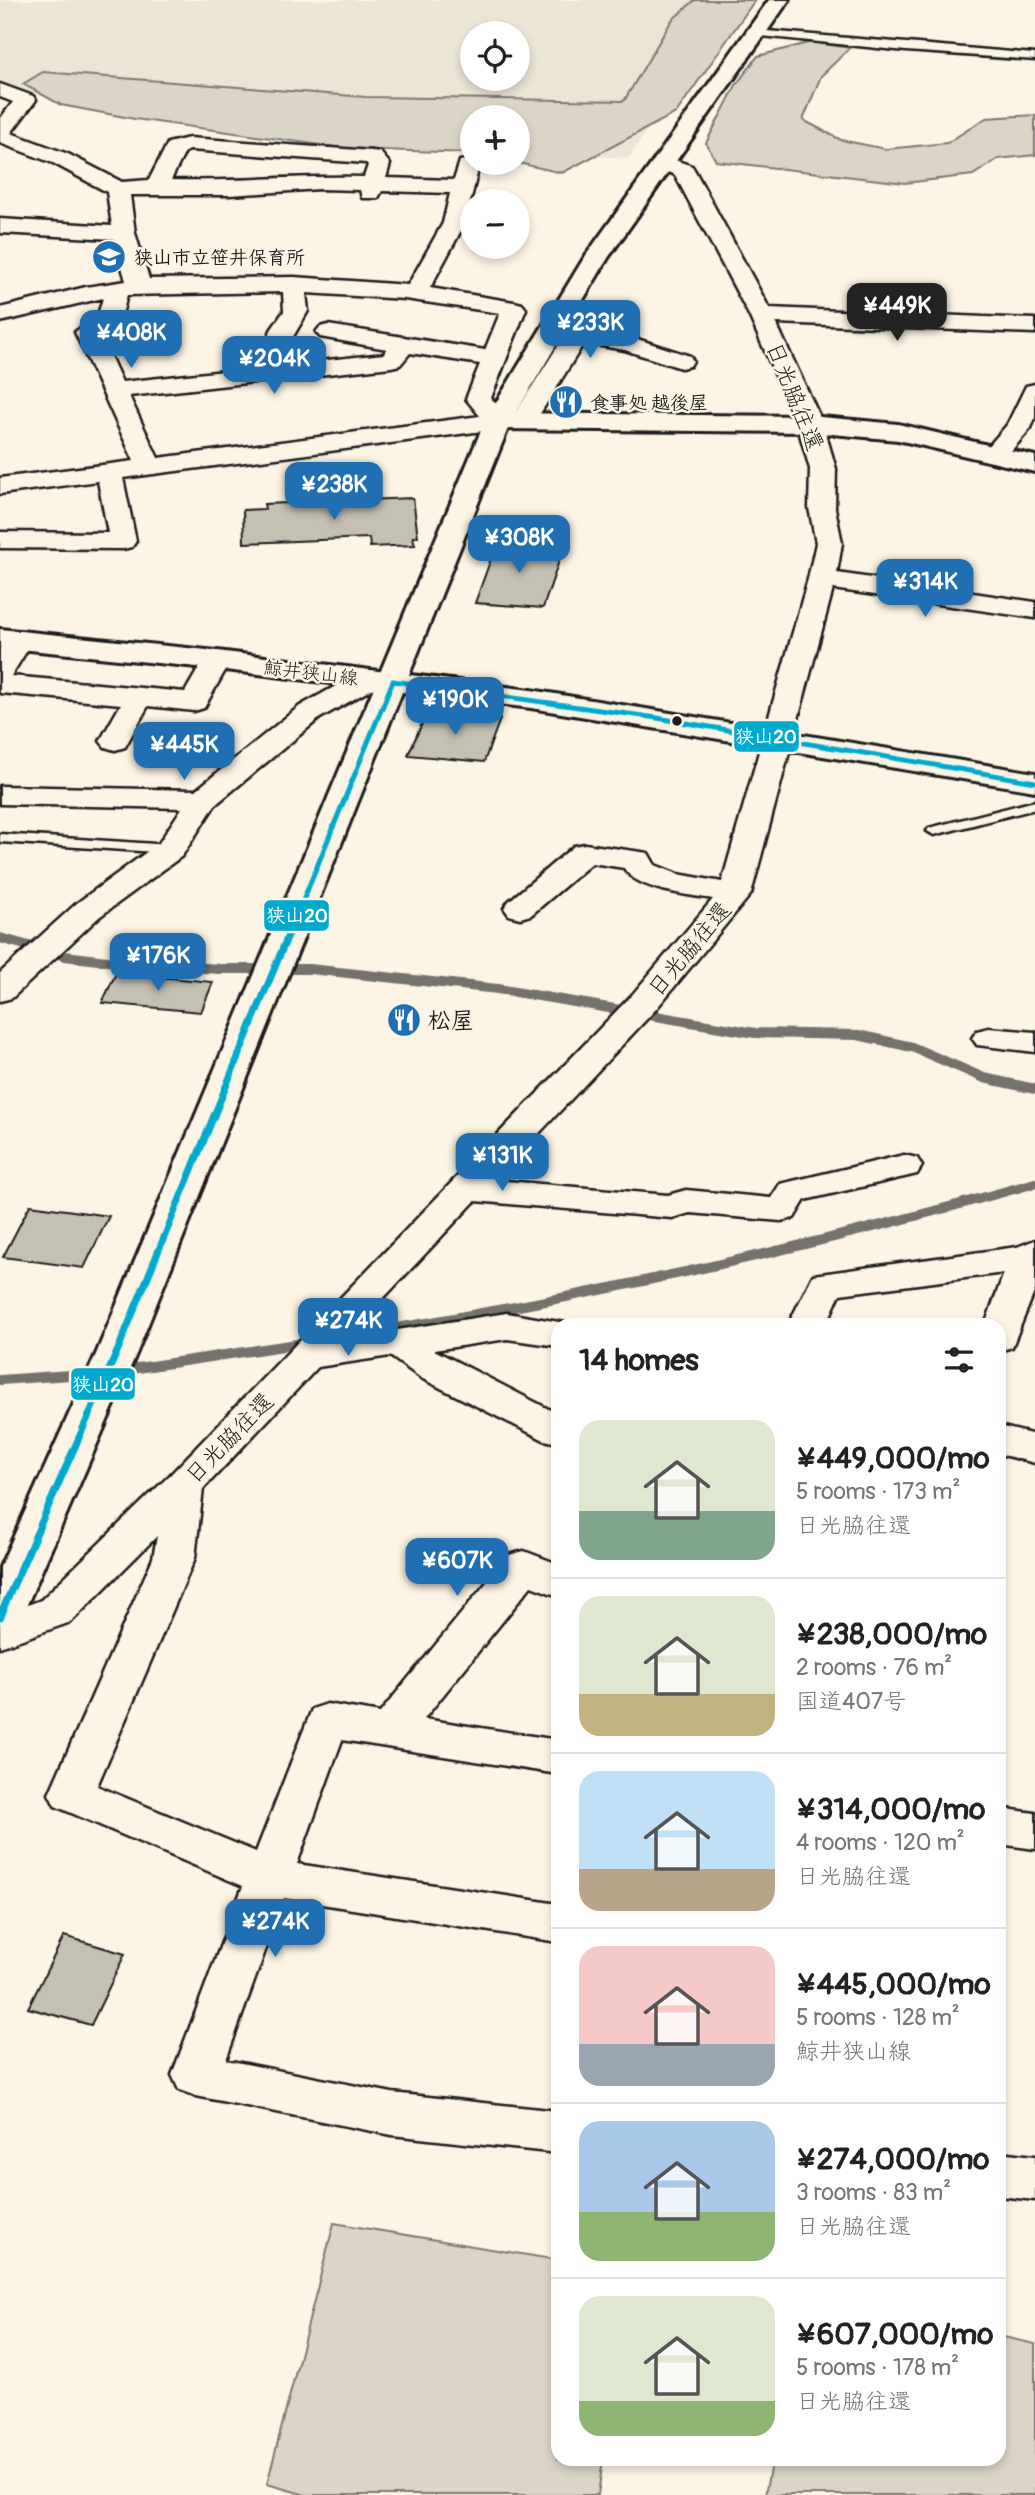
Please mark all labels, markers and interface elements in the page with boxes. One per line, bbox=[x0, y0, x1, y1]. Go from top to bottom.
map controls bbox=[460, 21, 530, 259]
button: locate bbox=[460, 21, 530, 91]
button: + bbox=[460, 105, 530, 175]
button: − bbox=[460, 189, 530, 259]
school or university icon: 狭山市立笹井保育所 bbox=[90, 238, 128, 276]
place label: 狭山市立笹井保育所 bbox=[134, 246, 305, 270]
pin: ¥449K bbox=[848, 284, 946, 343]
text: ¥449K bbox=[863, 291, 931, 320]
pin: ¥233K bbox=[541, 300, 639, 360]
text: ¥233K bbox=[556, 308, 624, 337]
pin: ¥408K bbox=[82, 310, 180, 370]
text: ¥408K bbox=[96, 318, 166, 347]
pin: ¥204K bbox=[225, 336, 323, 396]
street label: 日光脇往還 bbox=[760, 337, 830, 455]
text: ¥204K bbox=[238, 344, 310, 373]
restaurant icon: 食事処 越後屋 bbox=[547, 383, 585, 421]
place label: 食事処 越後屋 bbox=[590, 391, 708, 415]
pin: ¥238K bbox=[285, 462, 383, 522]
text: ¥238K bbox=[301, 470, 367, 499]
pin: ¥308K bbox=[470, 516, 568, 575]
text: ¥308K bbox=[484, 523, 554, 552]
pin: ¥314K bbox=[876, 560, 974, 619]
text: ¥314K bbox=[893, 567, 958, 596]
street label: 鯨井狭山線 bbox=[262, 655, 359, 691]
pin: ¥190K bbox=[406, 678, 504, 737]
text: ¥190K bbox=[422, 685, 488, 714]
unlabelled marker bbox=[670, 714, 684, 728]
line badge: 狭山20 bbox=[733, 720, 800, 753]
pin: ¥445K bbox=[135, 722, 233, 782]
text: 狭山20 bbox=[735, 725, 797, 749]
text: ¥445K bbox=[150, 730, 218, 759]
street label: 日光脇往還 bbox=[641, 896, 737, 1003]
line badge: 狭山20 bbox=[263, 899, 330, 932]
text: 狭山20 bbox=[266, 904, 328, 928]
pin: ¥176K bbox=[109, 934, 207, 993]
text: ¥176K bbox=[126, 941, 190, 970]
restaurant icon: 松屋 bbox=[385, 1001, 423, 1039]
place label: 松屋 bbox=[428, 1006, 474, 1035]
pin: ¥131K bbox=[453, 1134, 551, 1193]
text: ¥131K bbox=[472, 1141, 532, 1170]
pin: ¥274K bbox=[299, 1298, 397, 1358]
text: ¥274K bbox=[314, 1306, 382, 1335]
icon: filters bbox=[940, 1341, 978, 1379]
text: 14 homes bbox=[579, 1342, 699, 1379]
line badge: 狭山20 bbox=[70, 1367, 136, 1401]
text: 狭山20 bbox=[72, 1373, 134, 1397]
street label: 日光脇往還 bbox=[179, 1387, 280, 1490]
text: ¥449,000/mo bbox=[796, 1440, 990, 1477]
icon: home bbox=[635, 1448, 719, 1532]
text: 5 rooms · 173 m² bbox=[796, 1477, 960, 1506]
text: 日光脇往還 bbox=[796, 1511, 911, 1540]
pin: ¥607K bbox=[408, 1538, 506, 1598]
text: ¥607K bbox=[421, 1546, 493, 1575]
text: ¥238,000/mo bbox=[796, 1616, 987, 1653]
icon: home bbox=[635, 1624, 719, 1708]
text: 2 rooms · 76 m² bbox=[796, 1653, 952, 1682]
text: 国道407号 bbox=[796, 1687, 906, 1716]
text: ¥314,000/mo bbox=[796, 1791, 985, 1828]
icon: home bbox=[635, 1799, 719, 1883]
text: 4 rooms · 120 m² bbox=[796, 1828, 965, 1857]
text: 日光脇往還 bbox=[796, 1862, 911, 1891]
pin: ¥274K bbox=[226, 1899, 324, 1959]
text: ¥274K bbox=[241, 1907, 309, 1936]
text: ¥445,000/mo bbox=[796, 1966, 991, 2003]
icon: home bbox=[635, 1974, 719, 2058]
text: 5 rooms · 128 m² bbox=[796, 2003, 960, 2032]
text: 鯨井狭山線 bbox=[796, 2037, 911, 2066]
text: ¥274,000/mo bbox=[796, 2141, 989, 2178]
icon: home bbox=[635, 2149, 719, 2233]
text: 3 rooms · 83 m² bbox=[796, 2178, 951, 2207]
text: 日光脇往還 bbox=[796, 2212, 911, 2241]
text: ¥607,000/mo bbox=[796, 2316, 993, 2353]
icon: home bbox=[635, 2324, 719, 2408]
text: 5 rooms · 178 m² bbox=[796, 2353, 959, 2382]
text: 日光脇往還 bbox=[796, 2387, 911, 2416]

